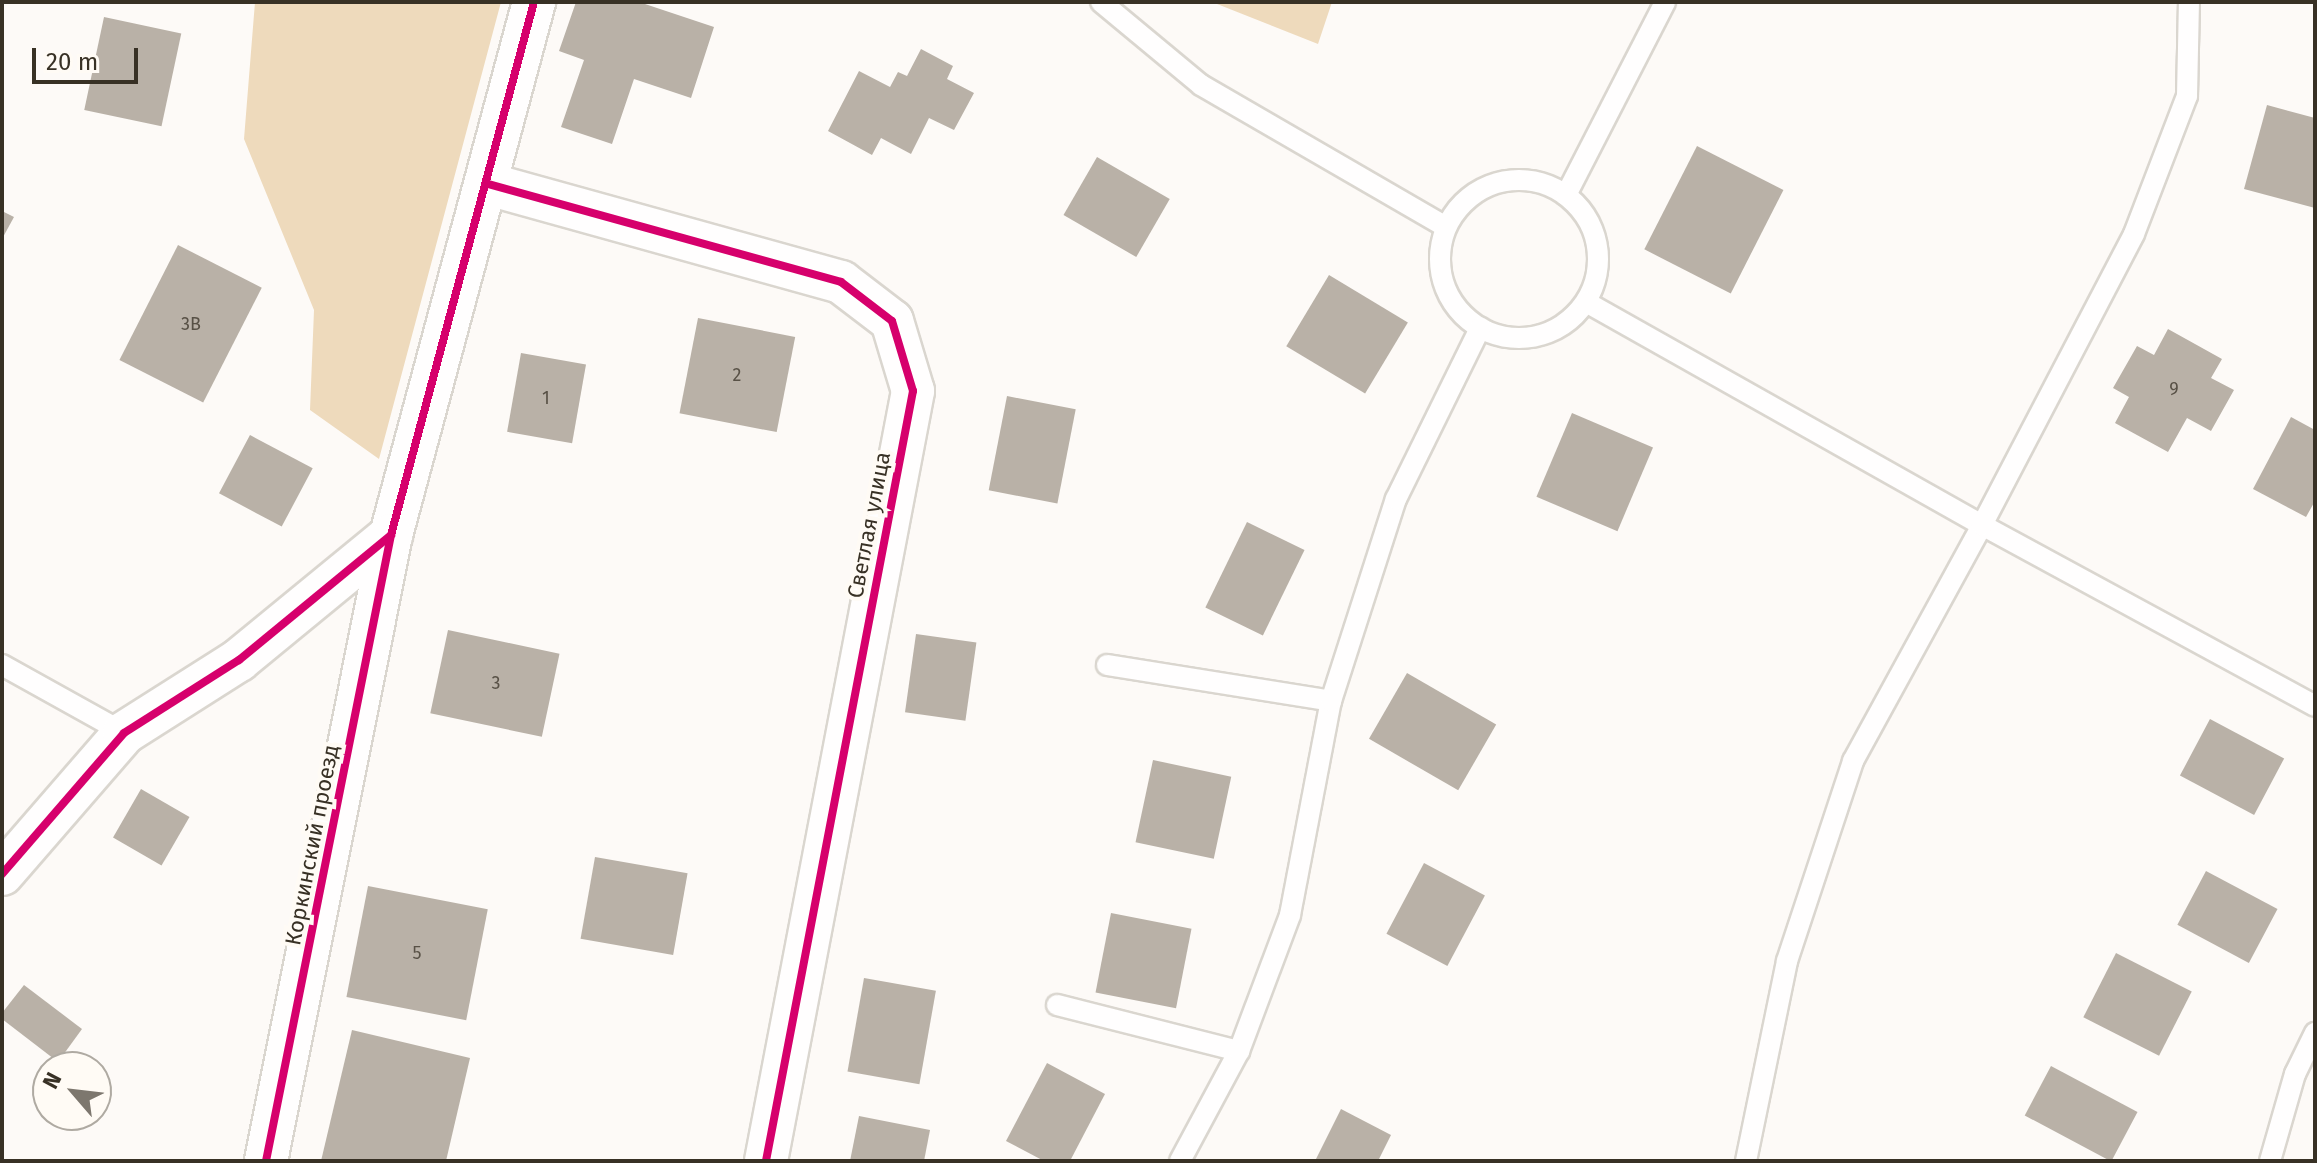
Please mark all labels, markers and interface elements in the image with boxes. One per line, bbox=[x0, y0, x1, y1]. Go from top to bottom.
scale bar bbox=[36, 32, 142, 82]
text: 20 m bbox=[46, 48, 98, 76]
house number: 3В bbox=[181, 313, 201, 335]
house number: 2 bbox=[733, 364, 741, 386]
house number: 9 bbox=[2169, 378, 2179, 400]
house number: 1 bbox=[542, 387, 550, 409]
street label: Светлая улица bbox=[842, 450, 896, 600]
house number: 3 bbox=[492, 672, 500, 694]
street label: Коркинский проезд bbox=[280, 742, 344, 948]
house number: 5 bbox=[412, 942, 422, 964]
north arrow bbox=[32, 1051, 112, 1131]
text: N bbox=[37, 1068, 67, 1093]

